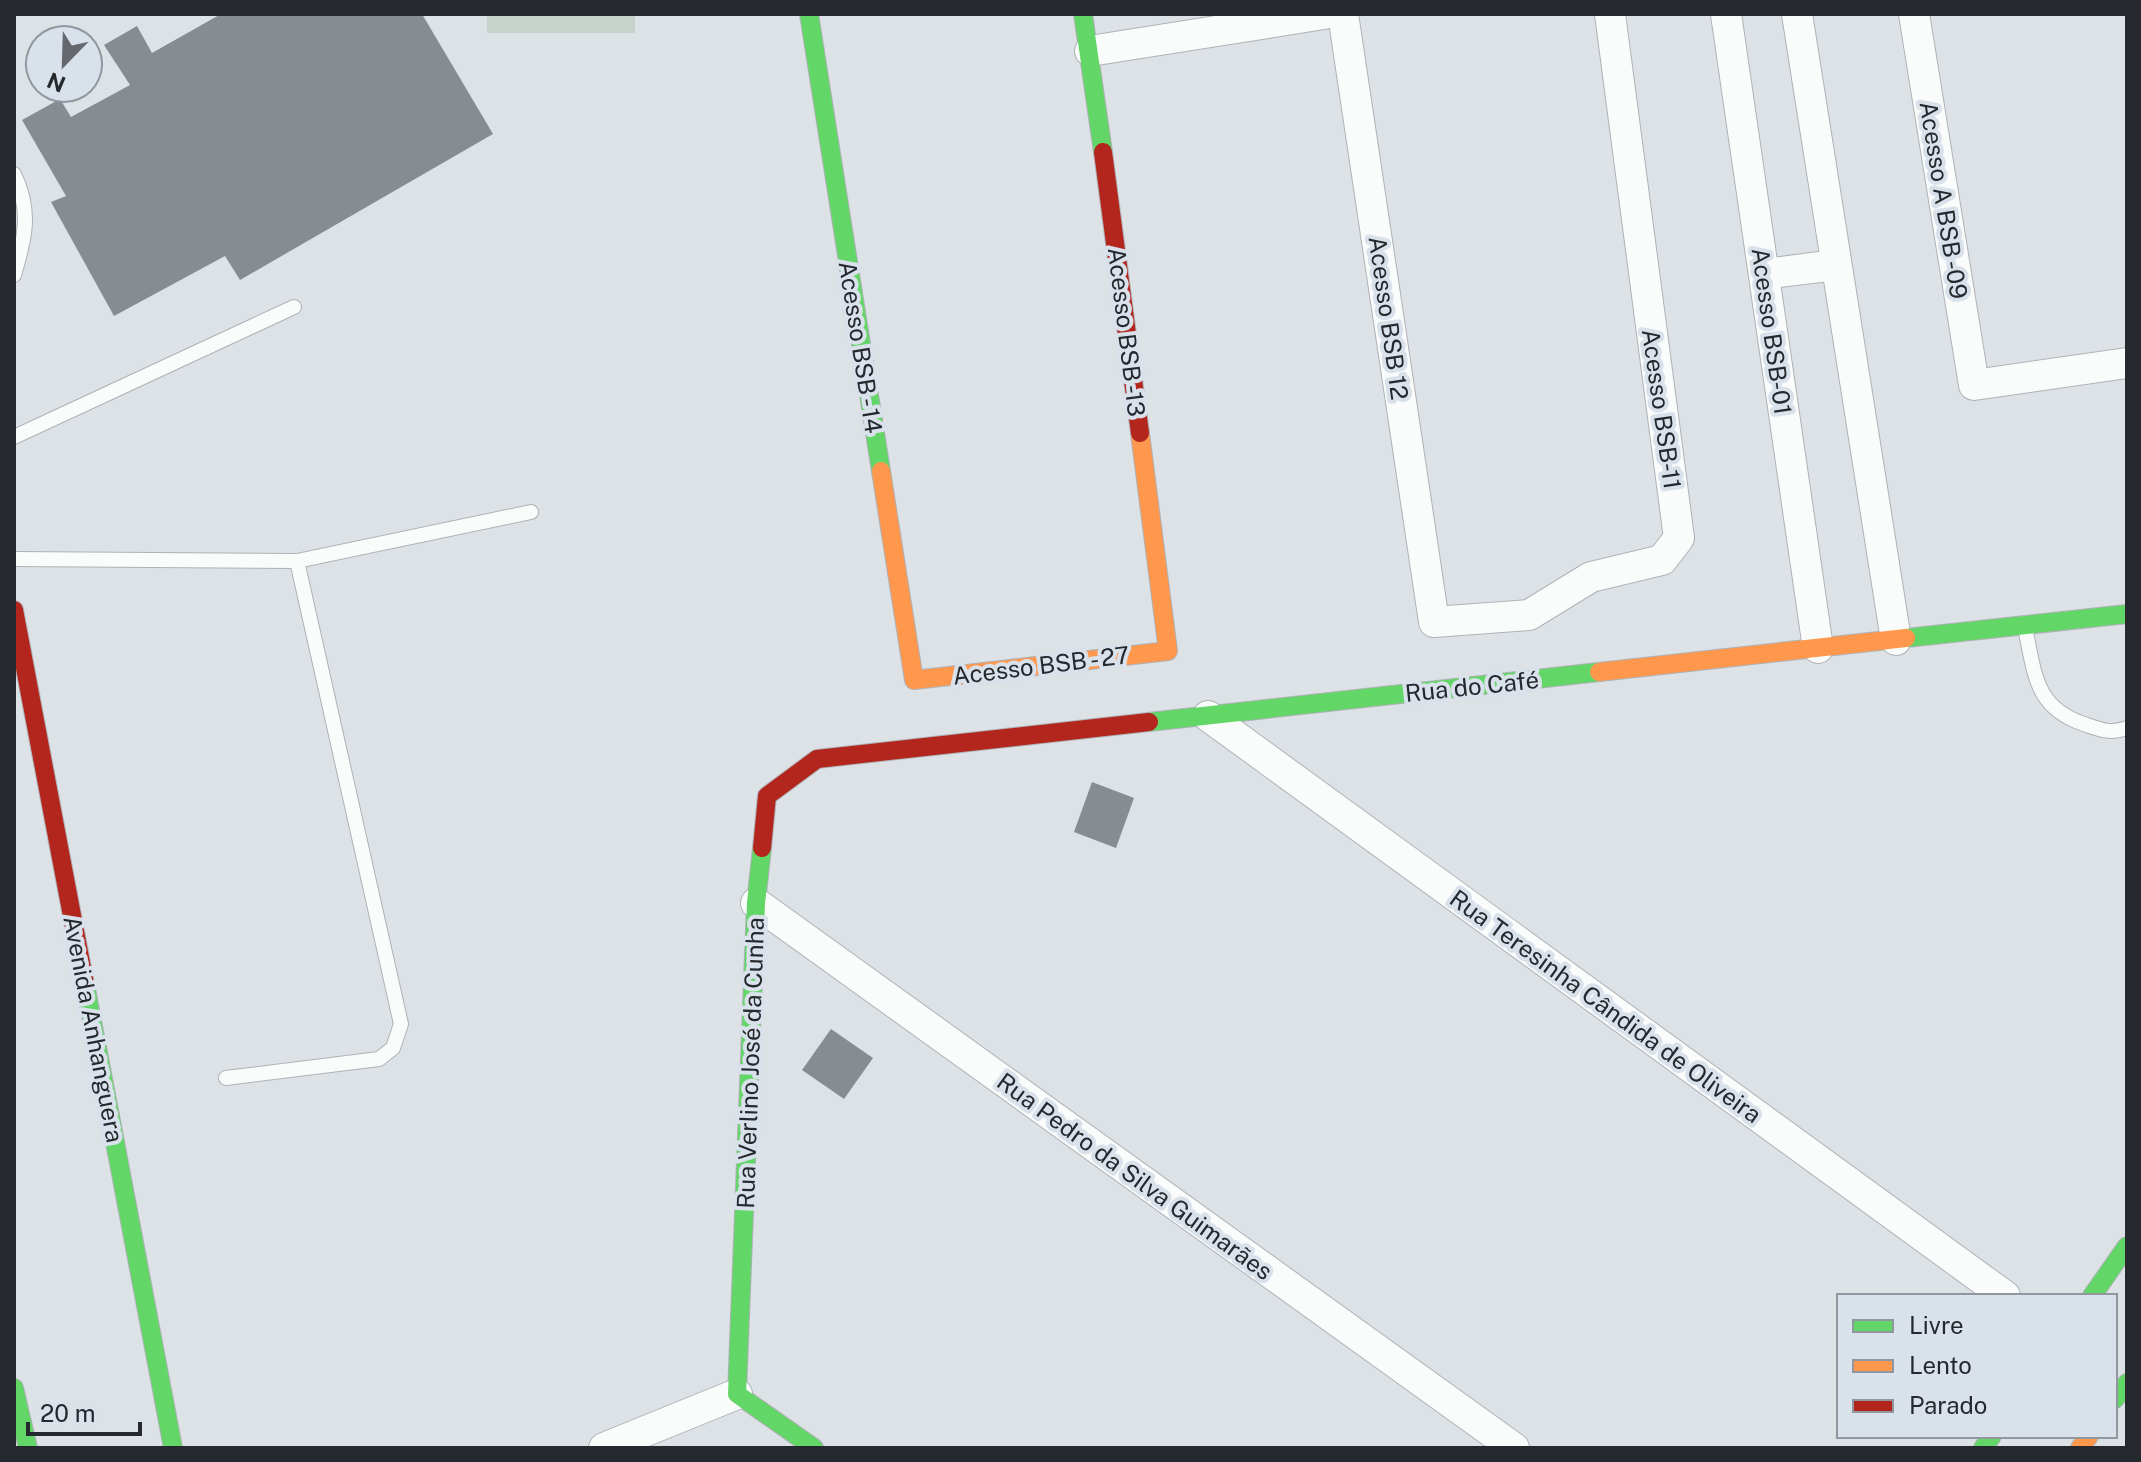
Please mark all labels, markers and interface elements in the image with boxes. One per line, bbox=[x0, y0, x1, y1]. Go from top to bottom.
north arrow bbox=[24, 24, 104, 104]
text: N bbox=[43, 67, 69, 98]
street label: Acesso A BSB -09 bbox=[1915, 99, 1973, 301]
street label: Acesso BSB 12 bbox=[1364, 234, 1414, 402]
street label: Acesso BSB -13 bbox=[1103, 246, 1151, 418]
street label: Acesso BSB-01 bbox=[1746, 246, 1798, 416]
street label: Acesso BSB - 14 bbox=[834, 259, 888, 435]
street label: Acesso BSB-11 bbox=[1637, 327, 1687, 491]
street label: Acesso BSB - 27 bbox=[951, 640, 1131, 690]
street label: Rua do Café bbox=[1404, 665, 1540, 707]
street label: Rua Teresinha Cândida de Oliveira bbox=[1445, 884, 1767, 1128]
street label: Avenida Anhanguera bbox=[58, 913, 130, 1145]
street label: Rua Verlino José da Cunha bbox=[731, 917, 769, 1209]
street label: Rua Pedro da Silva Guimarães bbox=[992, 1067, 1278, 1285]
legend bbox=[1837, 1294, 2117, 1438]
text: Livre bbox=[1909, 1311, 1964, 1339]
text: Lento bbox=[1909, 1351, 1972, 1379]
scale bar bbox=[28, 1386, 140, 1436]
text: Parado bbox=[1909, 1391, 1987, 1419]
text: 20 m bbox=[40, 1399, 96, 1427]

